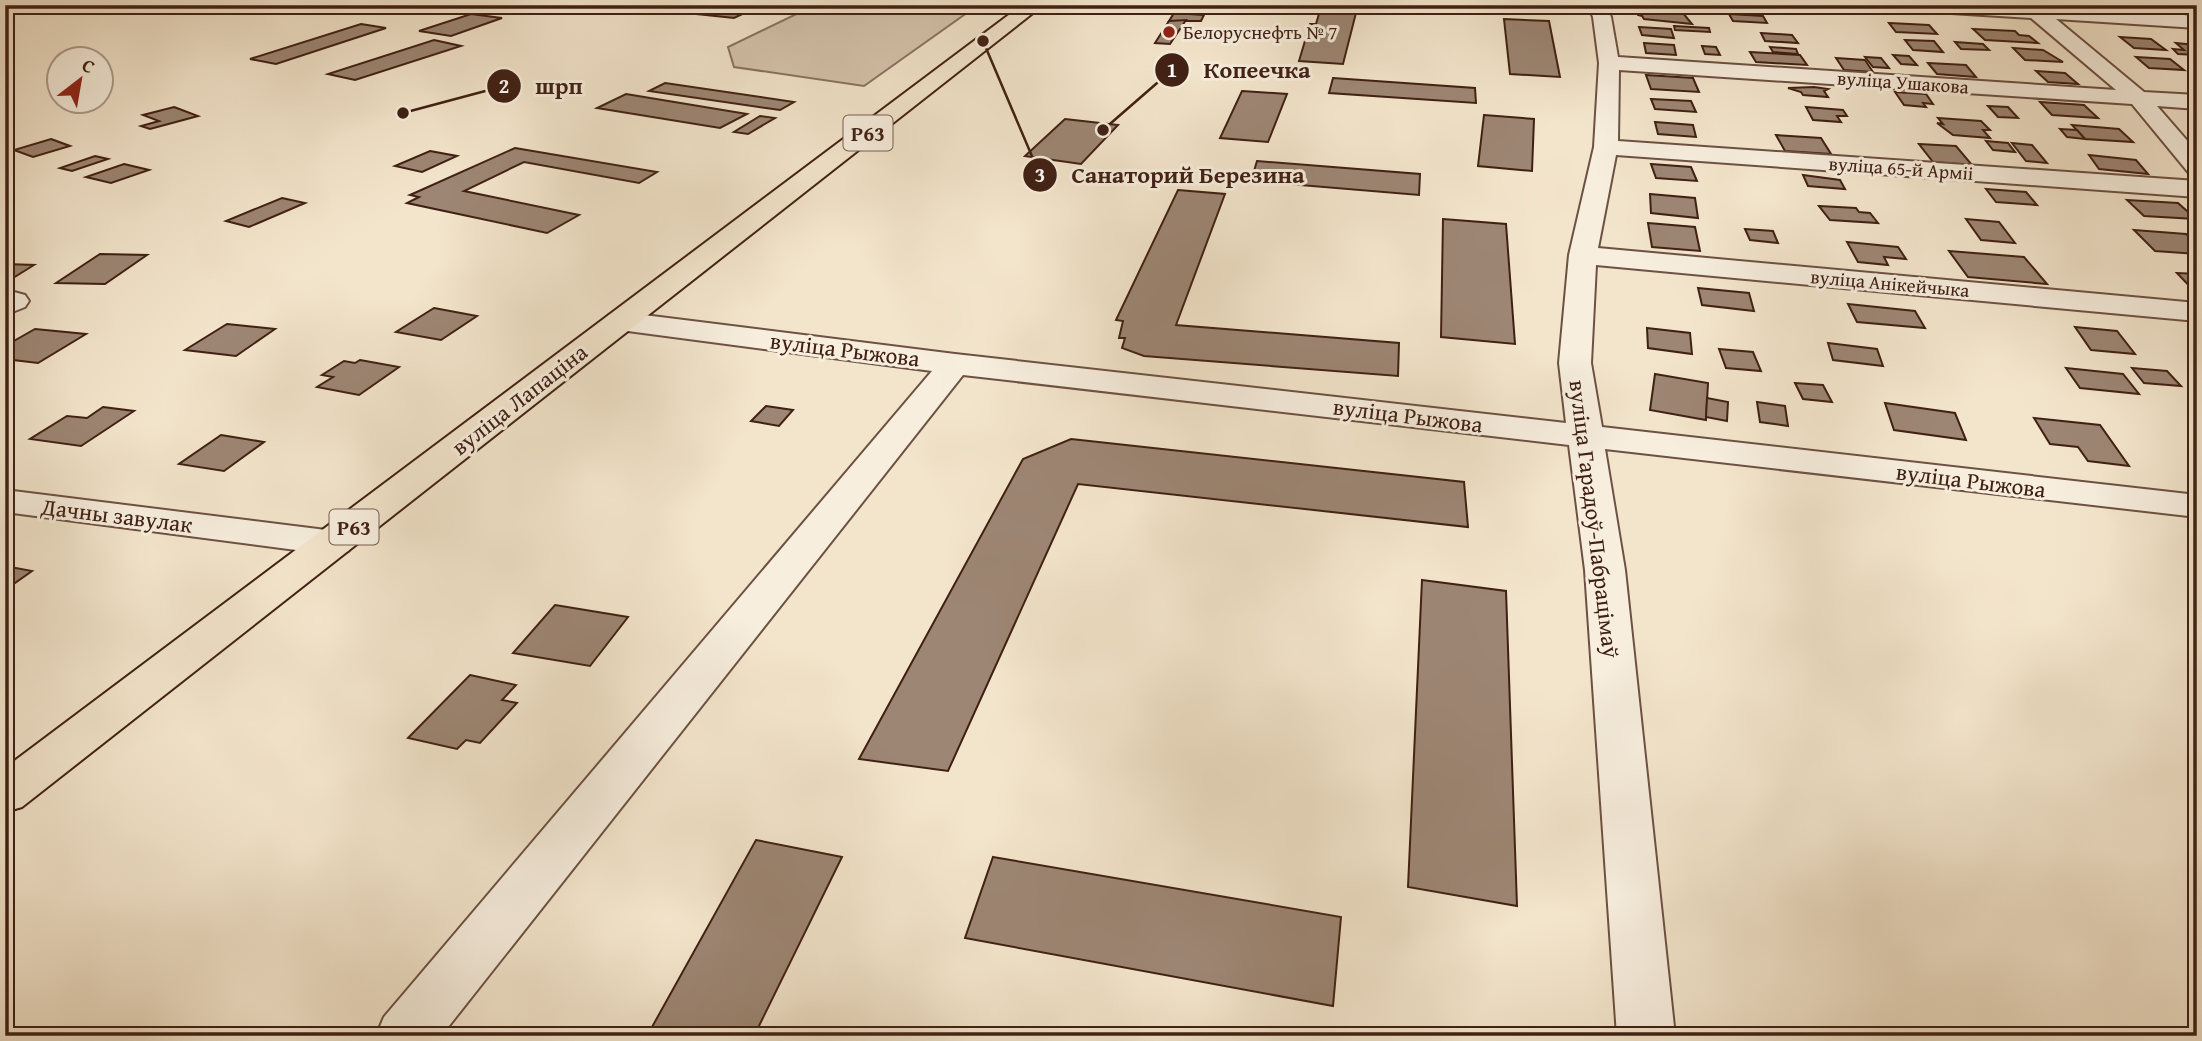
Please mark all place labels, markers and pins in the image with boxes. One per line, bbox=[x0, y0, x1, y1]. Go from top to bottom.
place label: Белоруснефть № 7 bbox=[1183, 18, 1337, 46]
marker: Белоруснефть № 7 bbox=[1161, 24, 1177, 40]
callout: Копеечка bbox=[1154, 47, 1324, 92]
callout: шрп bbox=[486, 64, 597, 109]
callout: Санаторий Березина bbox=[1022, 153, 1318, 198]

